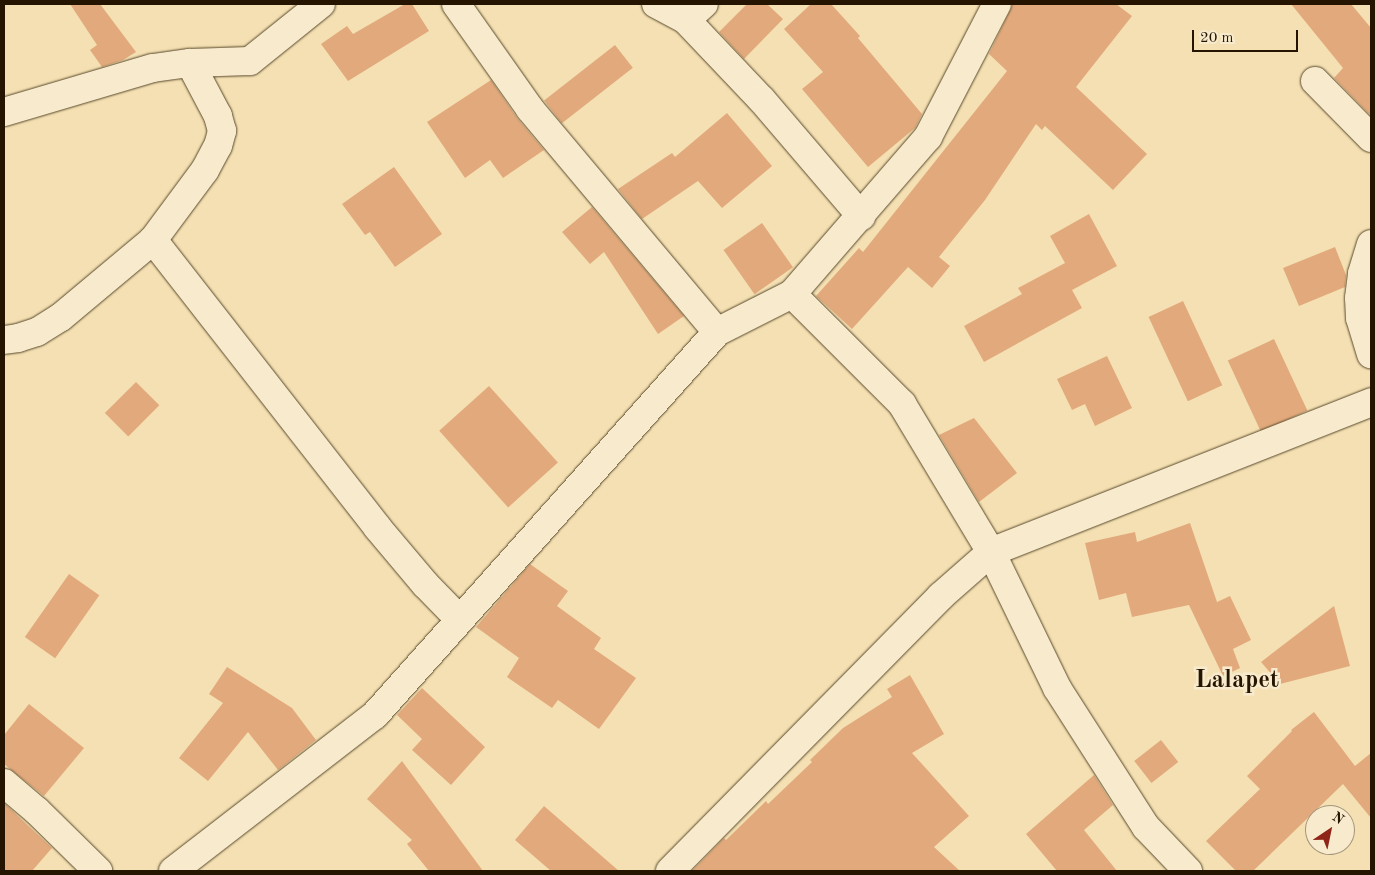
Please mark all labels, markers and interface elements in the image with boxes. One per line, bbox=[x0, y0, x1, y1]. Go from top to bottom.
scale bar bbox=[1195, 20, 1301, 52]
text: 20 m bbox=[1200, 31, 1234, 46]
district label: Lalapet bbox=[1195, 666, 1279, 696]
north arrow bbox=[1305, 805, 1355, 855]
text: N bbox=[1329, 810, 1346, 827]

